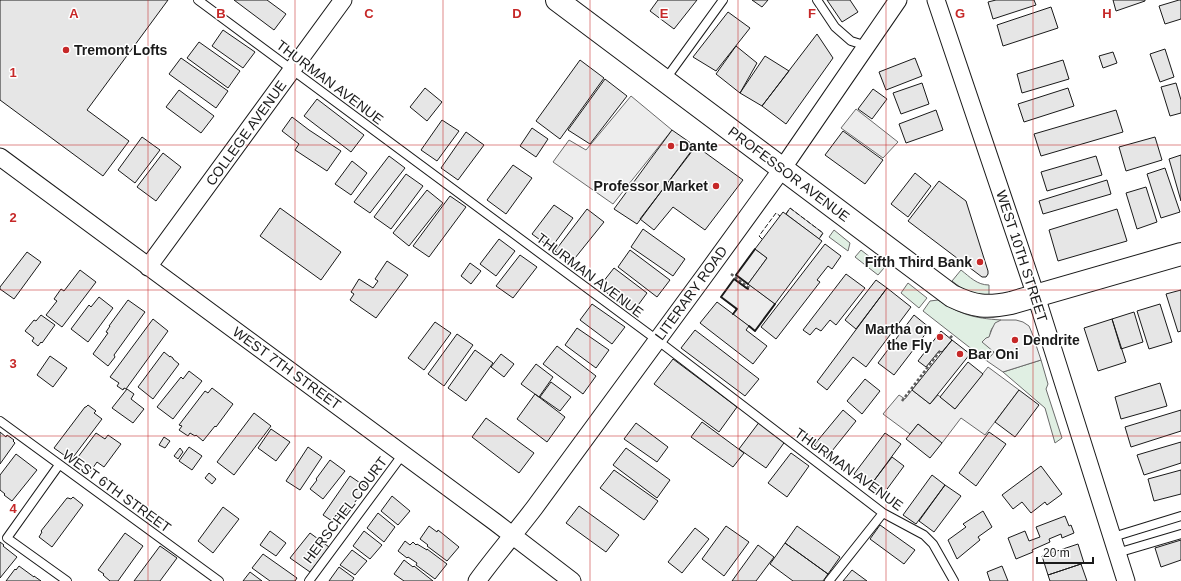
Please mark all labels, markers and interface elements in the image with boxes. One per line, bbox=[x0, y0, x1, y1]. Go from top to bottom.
text: A bbox=[69, 6, 79, 21]
text: B bbox=[216, 6, 226, 21]
text: C bbox=[364, 6, 374, 21]
text: D bbox=[512, 6, 522, 21]
text: E bbox=[660, 6, 669, 21]
text: F bbox=[808, 6, 816, 21]
text: G bbox=[955, 6, 965, 21]
text: H bbox=[1102, 6, 1112, 21]
street label: THURMAN AVENUE bbox=[273, 37, 387, 127]
place label: Tremont Lofts bbox=[74, 42, 168, 58]
marker: Tremont Lofts bbox=[61, 45, 71, 55]
text: 1 bbox=[9, 65, 17, 80]
street label: COLLEGE AVENUE bbox=[203, 77, 289, 189]
street label: PROFESSOR AVENUE bbox=[725, 123, 853, 225]
place label: Dante bbox=[679, 138, 718, 154]
marker: Dante bbox=[666, 141, 676, 151]
place label: Professor Market bbox=[594, 178, 708, 194]
marker: Professor Market bbox=[711, 181, 721, 191]
street label: WEST 10TH STREET bbox=[993, 188, 1051, 324]
text: 2 bbox=[9, 210, 17, 225]
street label: THURMAN AVENUE bbox=[533, 230, 647, 320]
street label: LITERARY ROAD bbox=[652, 243, 730, 343]
place label: Fifth Third Bank bbox=[865, 254, 972, 270]
marker: Fifth Third Bank bbox=[975, 257, 985, 267]
place label: Martha on the Fly bbox=[865, 321, 932, 353]
street label: WEST 7TH STREET bbox=[230, 323, 345, 413]
marker: Martha on the Fly bbox=[935, 332, 945, 342]
place label: Dendrite bbox=[1023, 332, 1080, 348]
marker: Dendrite bbox=[1010, 335, 1020, 345]
place label: Bar Oni bbox=[968, 346, 1019, 362]
marker: Bar Oni bbox=[955, 349, 965, 359]
text: 3 bbox=[9, 356, 17, 371]
street label: THURMAN AVENUE bbox=[792, 424, 906, 514]
street label: WEST 6TH STREET bbox=[60, 446, 175, 536]
street label: HERSCHEL COURT bbox=[300, 453, 391, 566]
text: 4 bbox=[9, 501, 17, 516]
scale bar bbox=[1037, 539, 1093, 565]
text: 20 m bbox=[1043, 546, 1070, 560]

